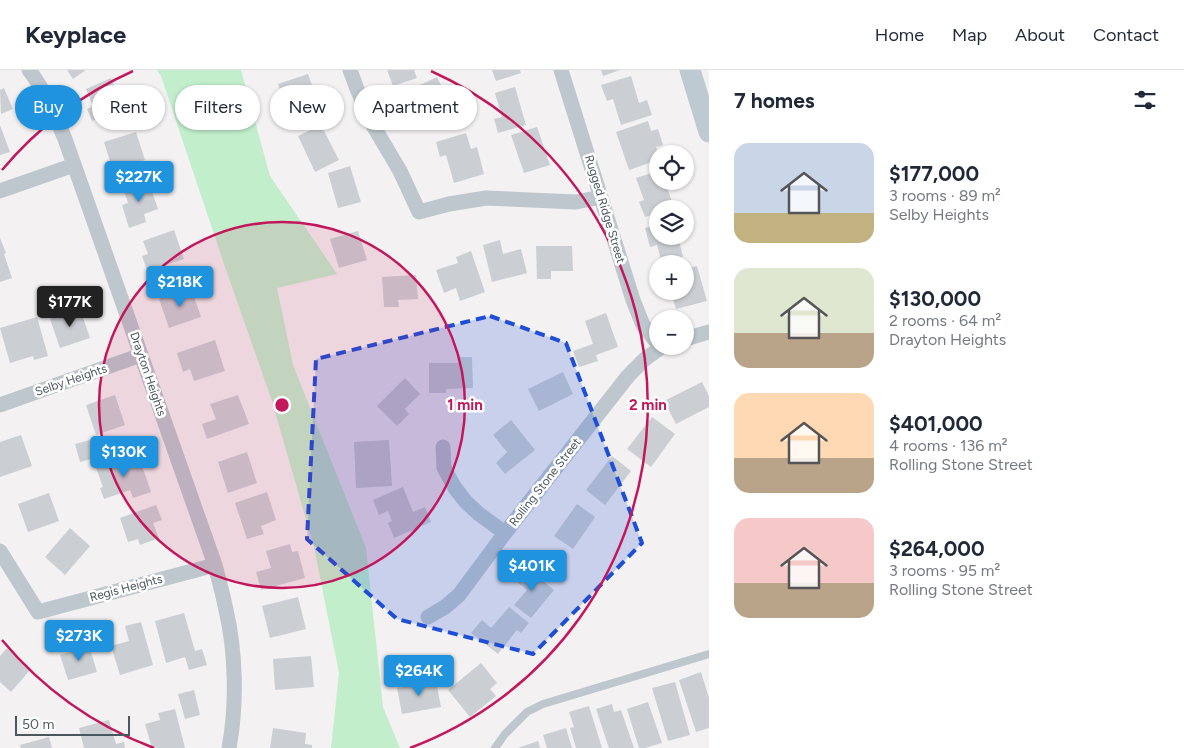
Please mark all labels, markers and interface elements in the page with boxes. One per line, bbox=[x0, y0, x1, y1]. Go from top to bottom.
text: Keyplace bbox=[25, 20, 126, 49]
text: Home bbox=[875, 24, 924, 46]
text: Map bbox=[952, 24, 987, 46]
text: About bbox=[1015, 24, 1065, 46]
text: Contact bbox=[1093, 24, 1159, 46]
chip: Buy bbox=[15, 85, 82, 130]
chip: Rent bbox=[92, 85, 165, 130]
chip: Filters bbox=[175, 85, 260, 130]
chip: New bbox=[270, 85, 344, 130]
chip: Apartment bbox=[354, 85, 477, 130]
icon: filters bbox=[1131, 86, 1159, 114]
text: 7 homes bbox=[734, 88, 815, 113]
map controls bbox=[649, 145, 694, 355]
button: locate bbox=[649, 145, 694, 190]
street label: Rugged Ridge Street bbox=[582, 153, 628, 265]
pin: $227K bbox=[104, 160, 174, 203]
text: $177,000 bbox=[889, 161, 979, 186]
icon: home bbox=[774, 163, 834, 223]
text: $227K bbox=[116, 167, 162, 186]
text: 3 rooms · 89 m² bbox=[889, 186, 1001, 205]
button: layers bbox=[649, 200, 694, 245]
text: Selby Heights bbox=[889, 205, 989, 224]
button: + bbox=[649, 255, 694, 300]
pin: $218K bbox=[145, 266, 215, 308]
text: $218K bbox=[157, 272, 203, 291]
pin: $177K bbox=[35, 286, 105, 328]
text: $130,000 bbox=[889, 286, 981, 311]
icon: home bbox=[774, 288, 834, 348]
text: $177K bbox=[48, 292, 92, 311]
button: − bbox=[649, 310, 694, 355]
text: 2 rooms · 64 m² bbox=[889, 311, 1001, 330]
street label: Drayton Heights bbox=[127, 330, 169, 418]
text: Drayton Heights bbox=[889, 330, 1006, 349]
street label: Selby Heights bbox=[33, 361, 109, 399]
centre of rings bbox=[273, 396, 291, 414]
text: 1 min bbox=[447, 396, 483, 414]
text: 2 min bbox=[629, 396, 667, 414]
text: $401,000 bbox=[889, 411, 983, 436]
icon: home bbox=[774, 413, 834, 473]
street label: Rolling Stone Street bbox=[506, 435, 584, 529]
pin: $130K bbox=[89, 436, 159, 478]
text: 4 rooms · 136 m² bbox=[889, 436, 1008, 455]
text: $130K bbox=[101, 442, 147, 461]
text: Rolling Stone Street bbox=[889, 455, 1033, 474]
text: $264,000 bbox=[889, 536, 985, 561]
icon: home bbox=[774, 538, 834, 598]
pin: $401K bbox=[497, 550, 567, 592]
text: $401K bbox=[509, 556, 555, 575]
text: 3 rooms · 95 m² bbox=[889, 561, 1000, 580]
street label: Regis Heights bbox=[88, 571, 164, 604]
text: Rolling Stone Street bbox=[889, 580, 1033, 599]
pin: $273K bbox=[44, 620, 114, 662]
text: $273K bbox=[56, 626, 102, 645]
pin: $264K bbox=[384, 654, 454, 697]
text: $264K bbox=[395, 661, 443, 680]
scale bar bbox=[15, 713, 130, 736]
text: 50 m bbox=[22, 716, 54, 733]

